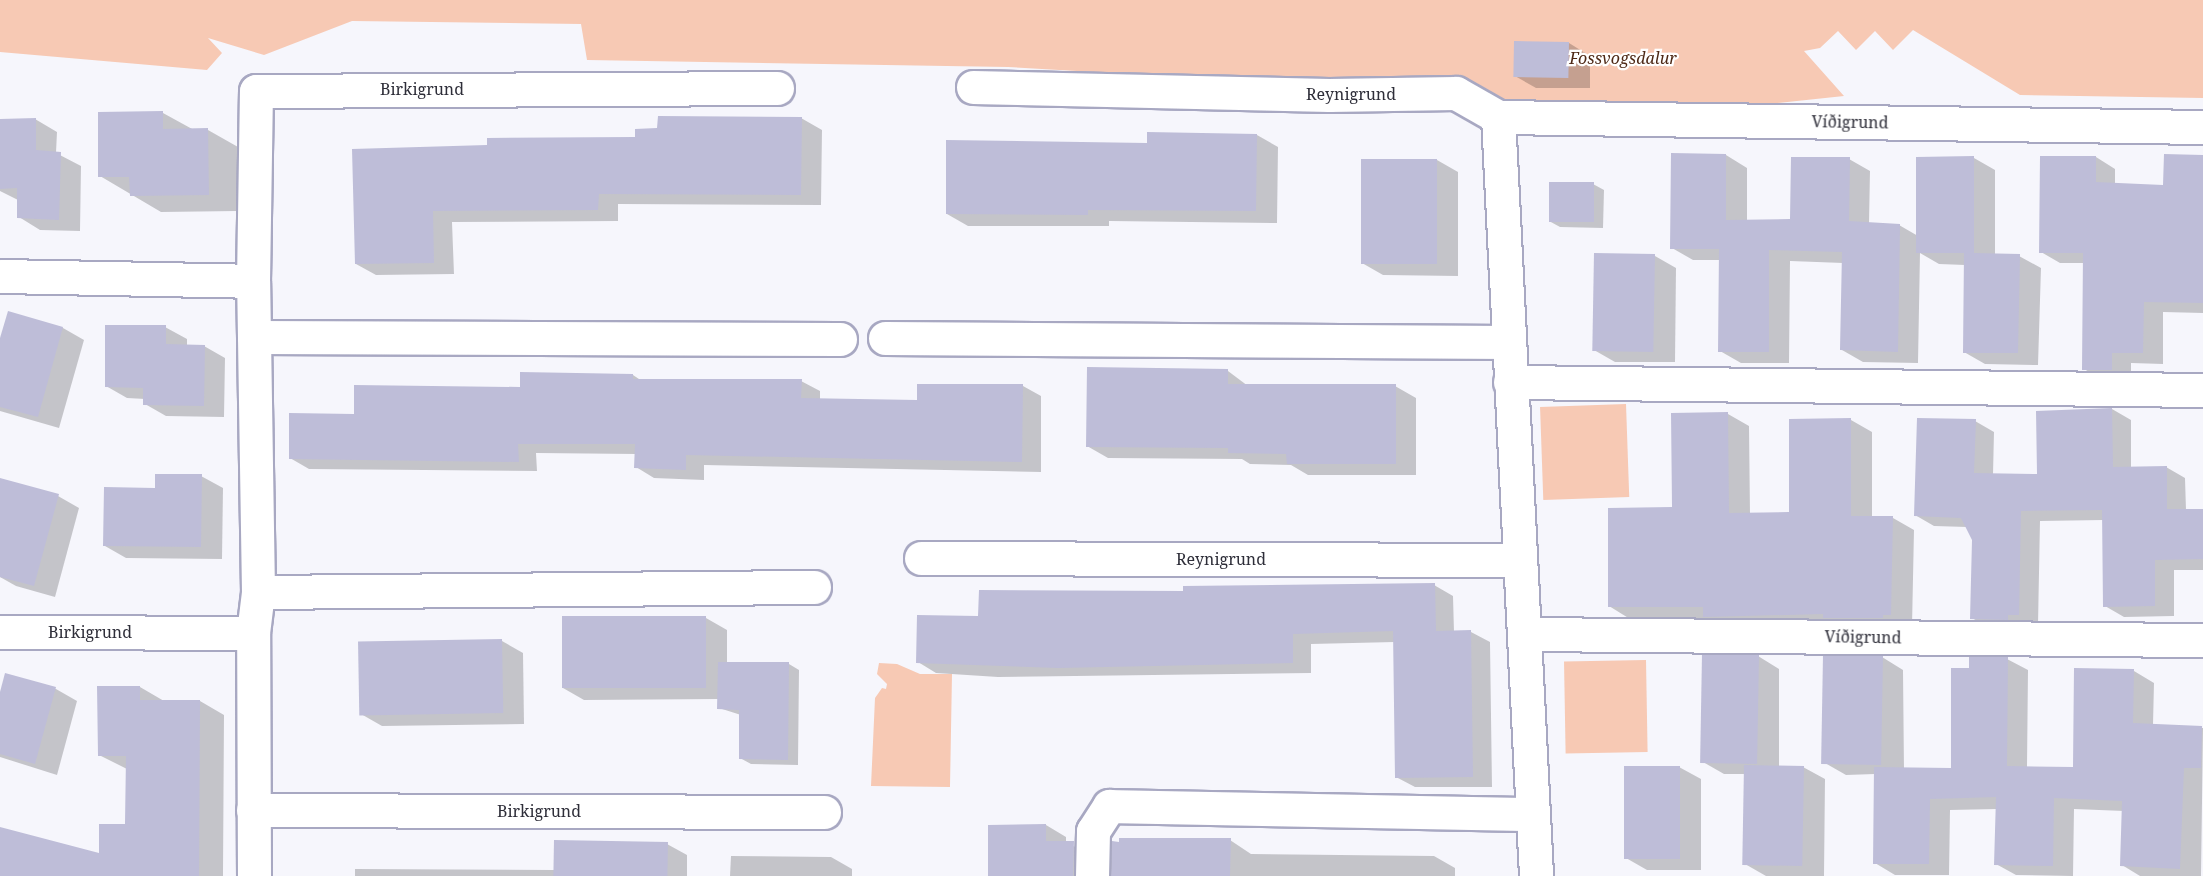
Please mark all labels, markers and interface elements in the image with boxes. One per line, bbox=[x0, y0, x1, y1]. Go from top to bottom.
park label: Fossvogsdalur bbox=[1569, 48, 1677, 68]
street label: Birkigrund bbox=[380, 79, 464, 99]
street label: Reynigrund bbox=[1306, 84, 1396, 104]
street label: Víðigrund bbox=[1811, 112, 1889, 132]
street label: Reynigrund bbox=[1176, 549, 1266, 569]
street label: Birkigrund bbox=[48, 622, 132, 642]
street label: Víðigrund bbox=[1824, 627, 1902, 647]
street label: Birkigrund bbox=[497, 801, 581, 821]

